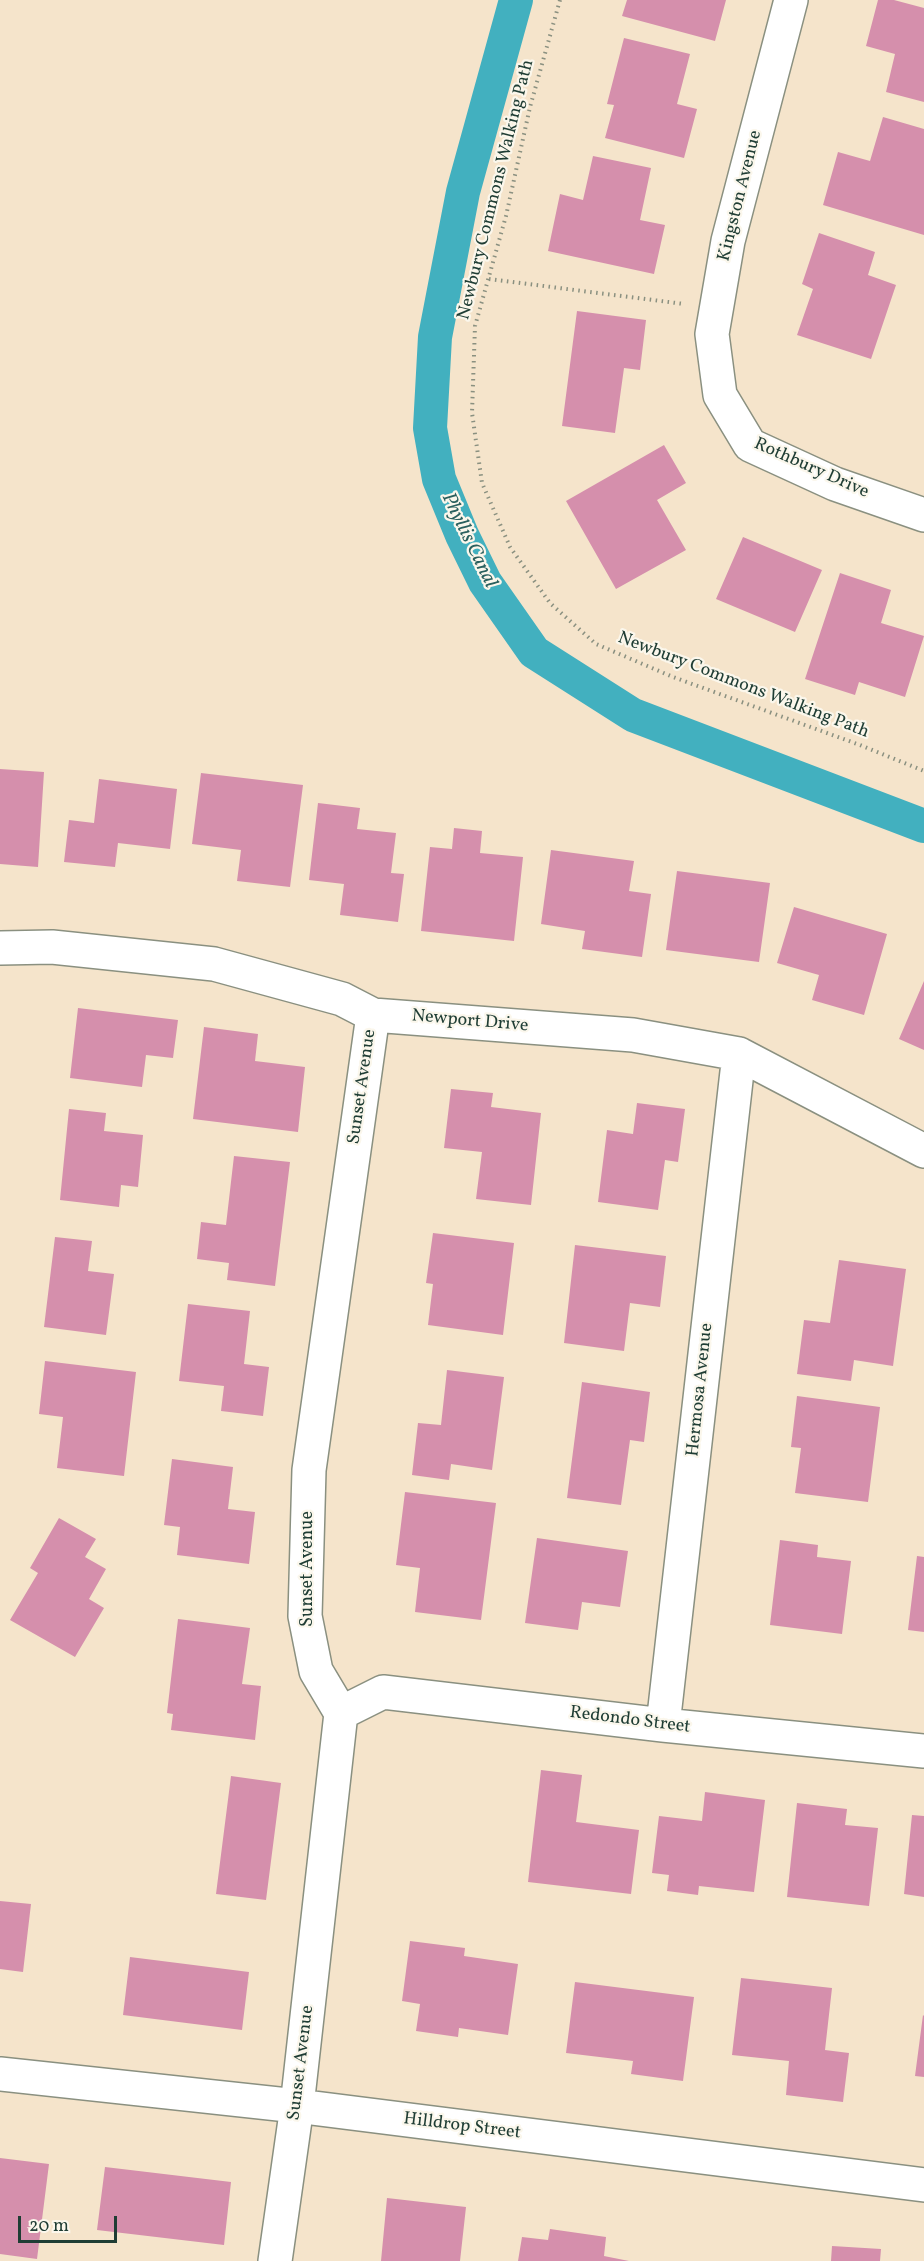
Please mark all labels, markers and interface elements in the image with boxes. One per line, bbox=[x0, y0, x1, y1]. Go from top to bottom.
street label: Newbury Commons Walking Path bbox=[454, 58, 540, 322]
street label: Kingston Avenue bbox=[714, 128, 768, 264]
street label: Rothbury Drive bbox=[750, 434, 872, 504]
water label: Phyllis Canal bbox=[435, 489, 501, 593]
street label: Newbury Commons Walking Path bbox=[614, 628, 872, 744]
street label: Newport Drive bbox=[411, 1006, 529, 1038]
street label: Sunset Avenue bbox=[344, 1028, 382, 1146]
street label: Hermosa Avenue bbox=[683, 1322, 719, 1458]
street label: Sunset Avenue bbox=[298, 1511, 320, 1627]
street label: Redondo Street bbox=[568, 1703, 692, 1739]
street label: Sunset Avenue bbox=[284, 2004, 320, 2122]
street label: Hilldrop Street bbox=[402, 2109, 522, 2145]
scale bar bbox=[21, 2204, 120, 2242]
text: 20 m bbox=[29, 2214, 69, 2239]

